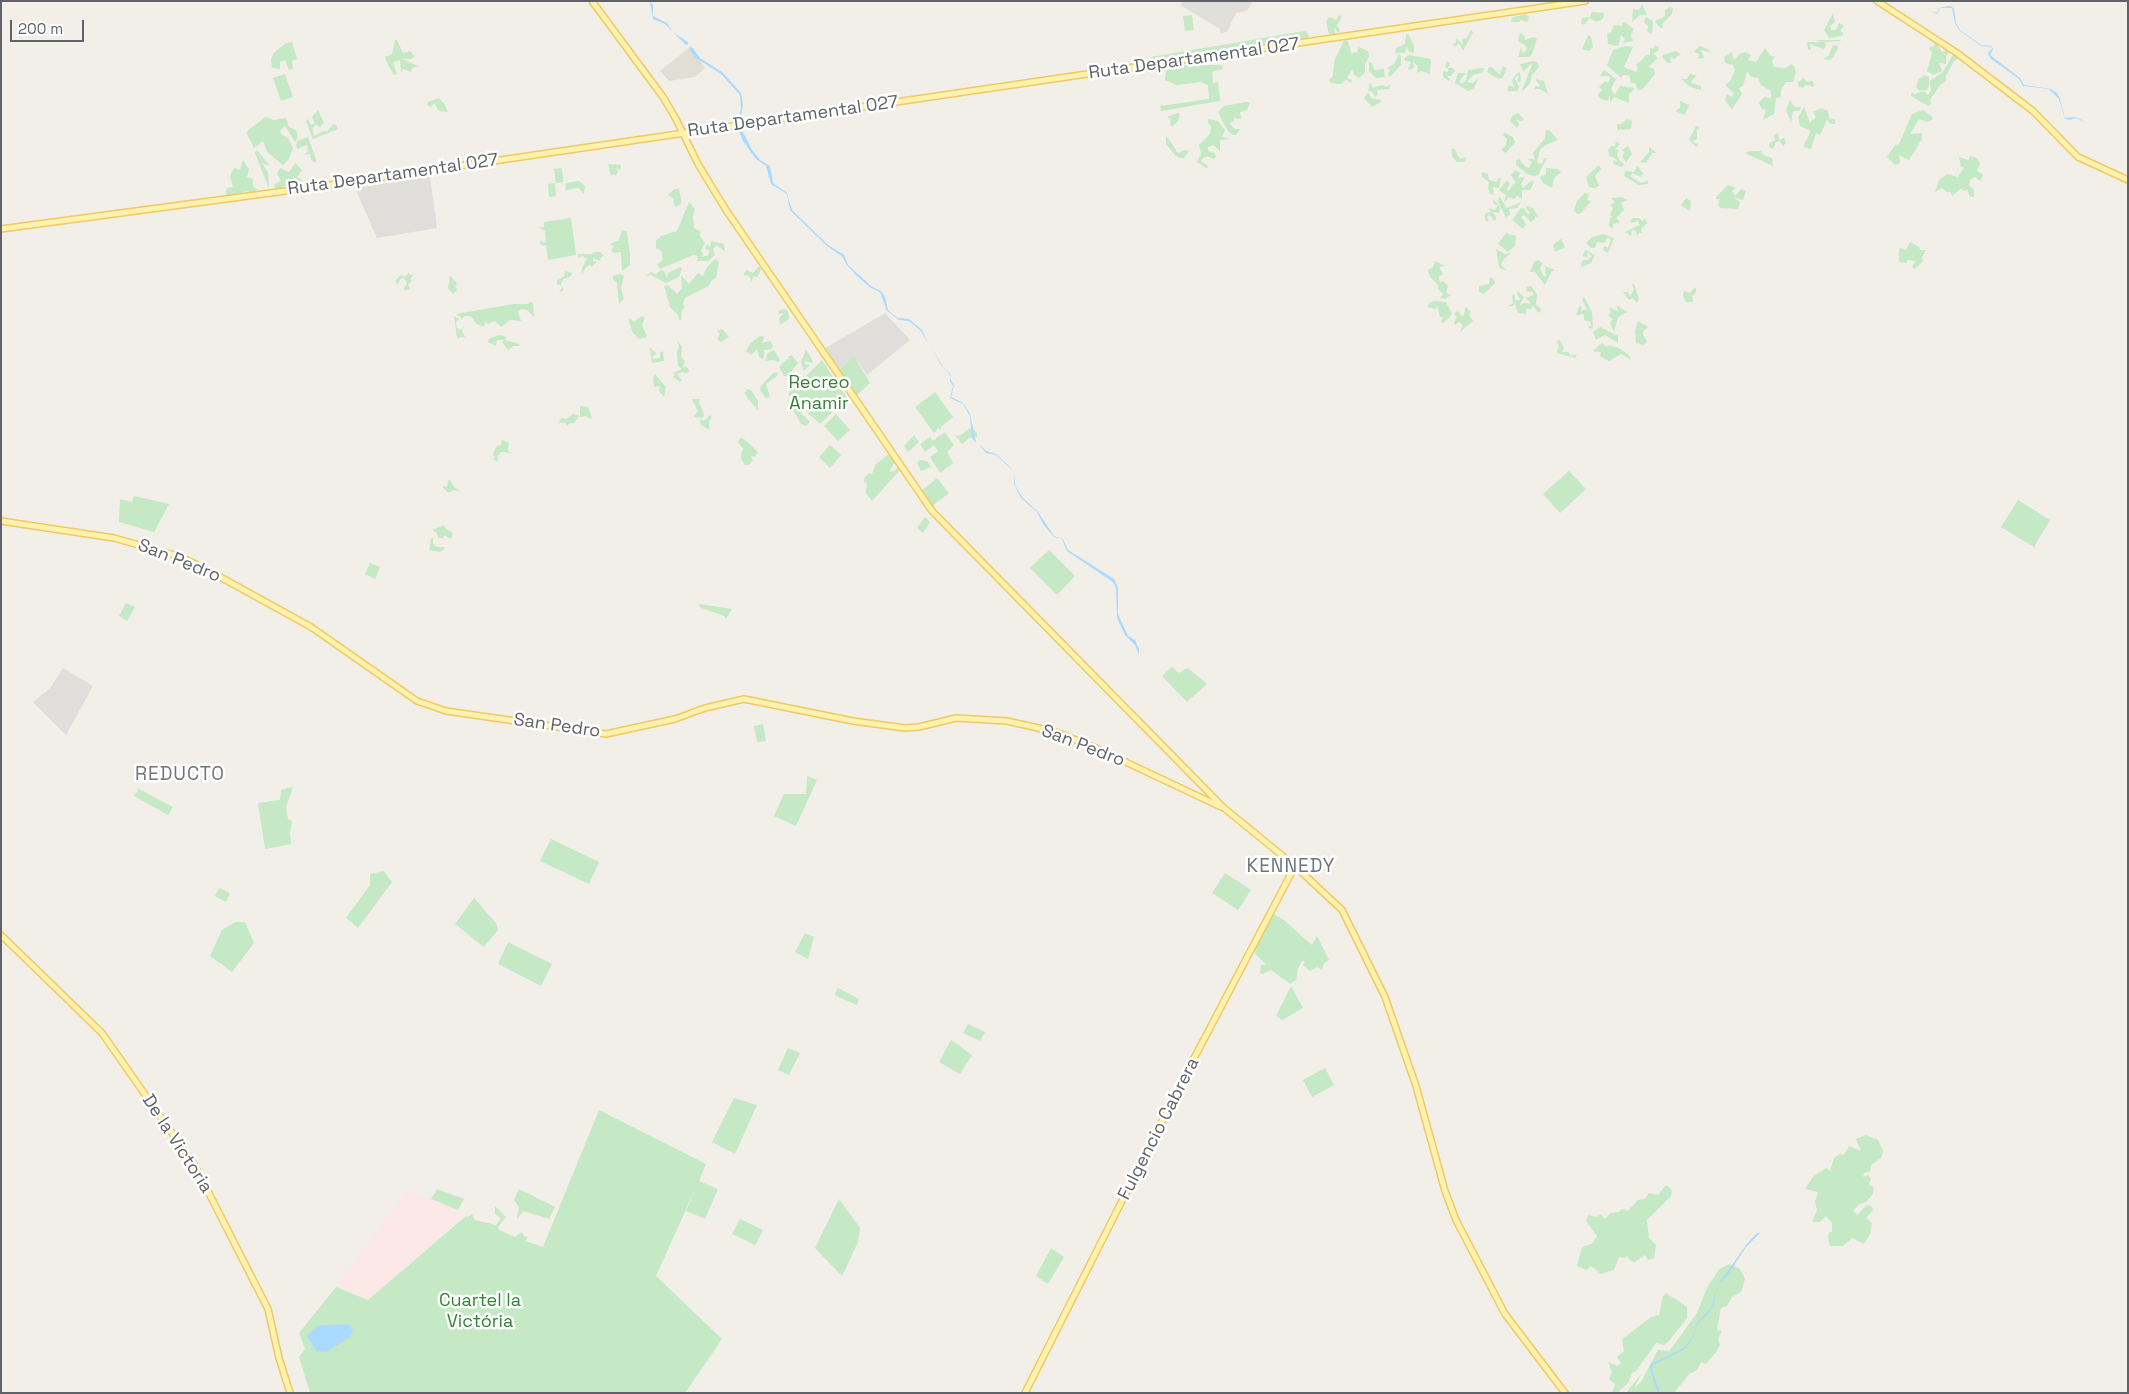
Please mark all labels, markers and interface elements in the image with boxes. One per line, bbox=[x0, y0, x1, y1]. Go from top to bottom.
scale bar bbox=[12, 10, 86, 42]
text: 200 m bbox=[18, 19, 63, 38]
street label: Ruta Departamental 027 bbox=[1087, 34, 1301, 84]
street label: Ruta Departamental 027 bbox=[686, 92, 900, 142]
street label: Ruta Departamental 027 bbox=[286, 150, 500, 200]
park label: Recreo Anamir bbox=[788, 372, 850, 414]
street label: San Pedro bbox=[134, 535, 224, 587]
street label: San Pedro bbox=[512, 709, 602, 743]
street label: San Pedro bbox=[1038, 720, 1128, 772]
district label: REDUCTO bbox=[134, 764, 226, 786]
district label: KENNEDY bbox=[1246, 856, 1336, 878]
street label: Fulgencio Cabrera bbox=[1114, 1054, 1204, 1204]
street label: De la Victoria bbox=[137, 1091, 217, 1197]
park label: Cuartel la Victória bbox=[439, 1290, 521, 1332]

